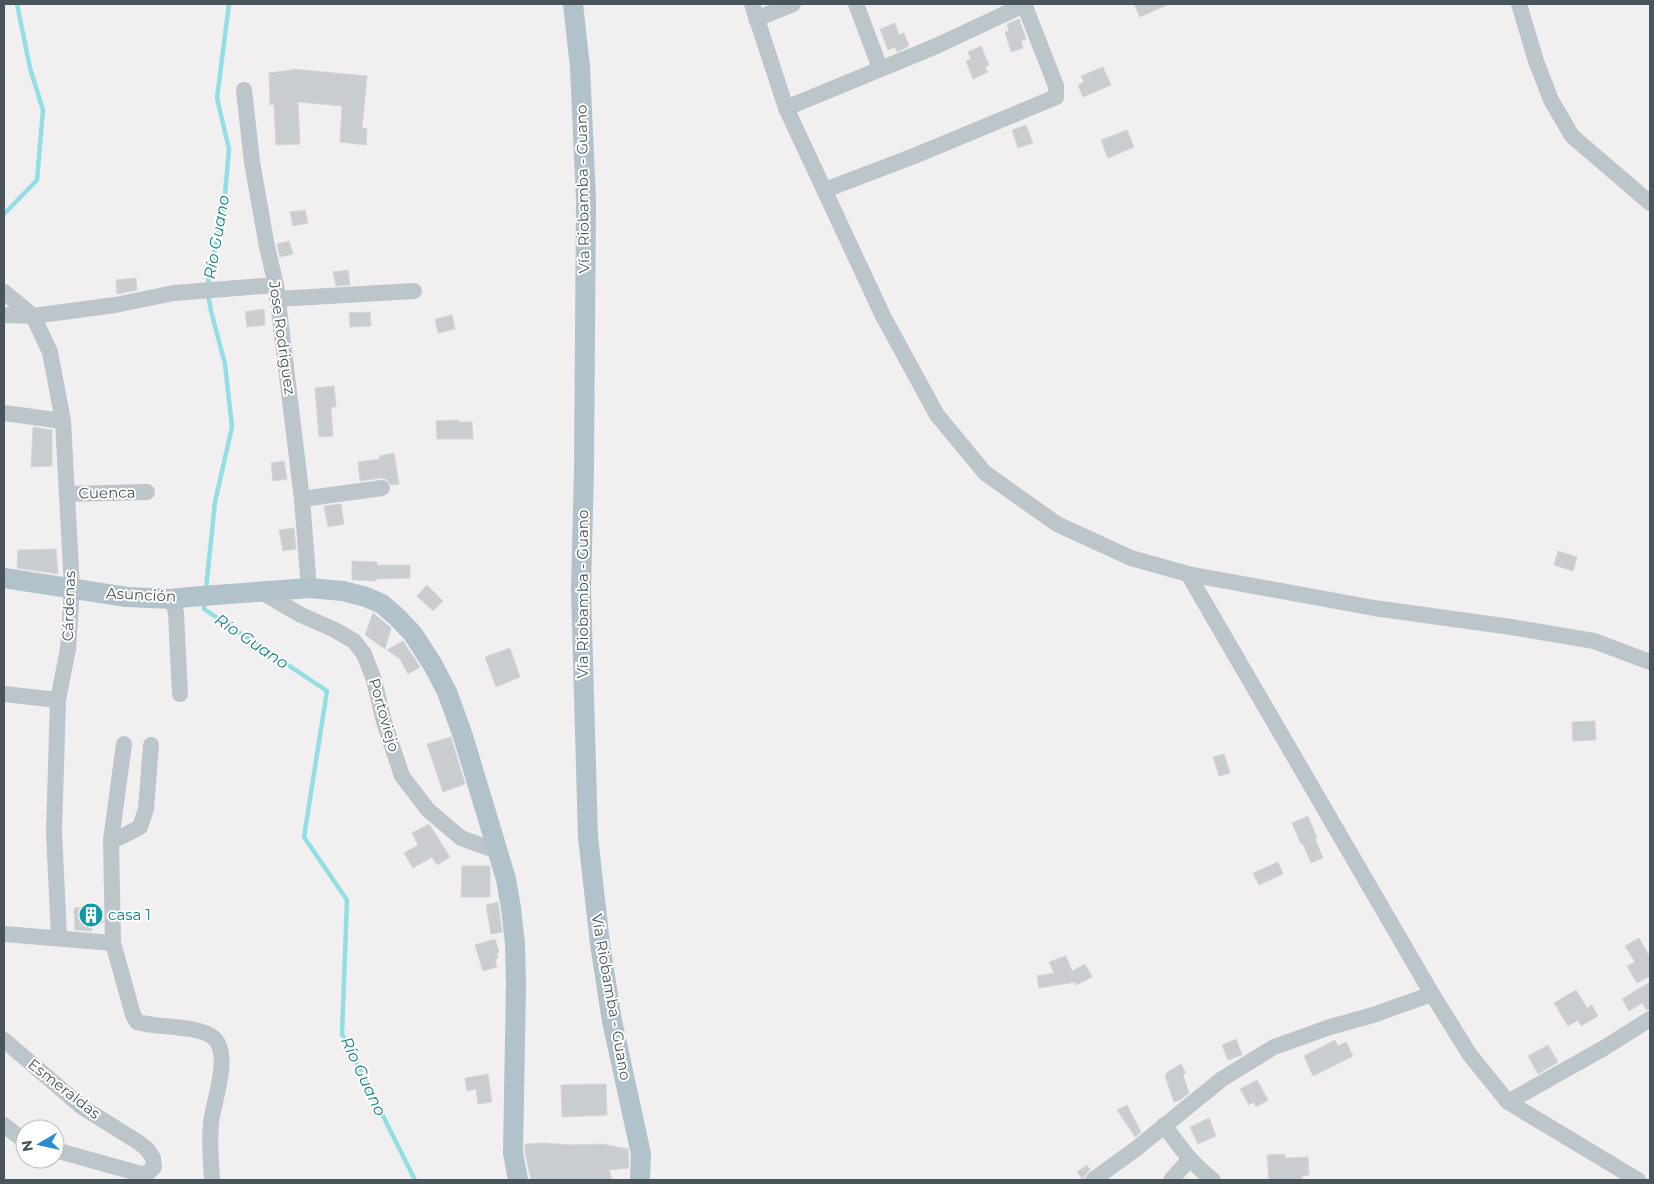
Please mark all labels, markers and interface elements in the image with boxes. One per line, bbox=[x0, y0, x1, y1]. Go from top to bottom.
street label: Vía Riobamba - Guano bbox=[572, 104, 593, 274]
water label: Río Guano bbox=[200, 194, 233, 281]
street label: Jose Rodriguez bbox=[265, 279, 300, 396]
street label: Cuenca bbox=[78, 483, 136, 502]
street label: Vía Riobamba - Guano bbox=[573, 510, 592, 678]
street label: Cárdenas bbox=[58, 570, 79, 642]
street label: Asunción bbox=[106, 583, 177, 606]
water label: Río Guano bbox=[211, 610, 292, 673]
street label: Portoviejo bbox=[365, 676, 404, 754]
building icon: casa 1 bbox=[78, 902, 104, 928]
place label: casa 1 bbox=[108, 905, 151, 924]
street label: Vía Riobamba - Guano bbox=[587, 912, 636, 1082]
water label: Río Guano bbox=[337, 1034, 390, 1119]
street label: Esmeraldas bbox=[24, 1054, 104, 1123]
north arrow bbox=[15, 1119, 65, 1169]
text: N bbox=[17, 1139, 37, 1153]

